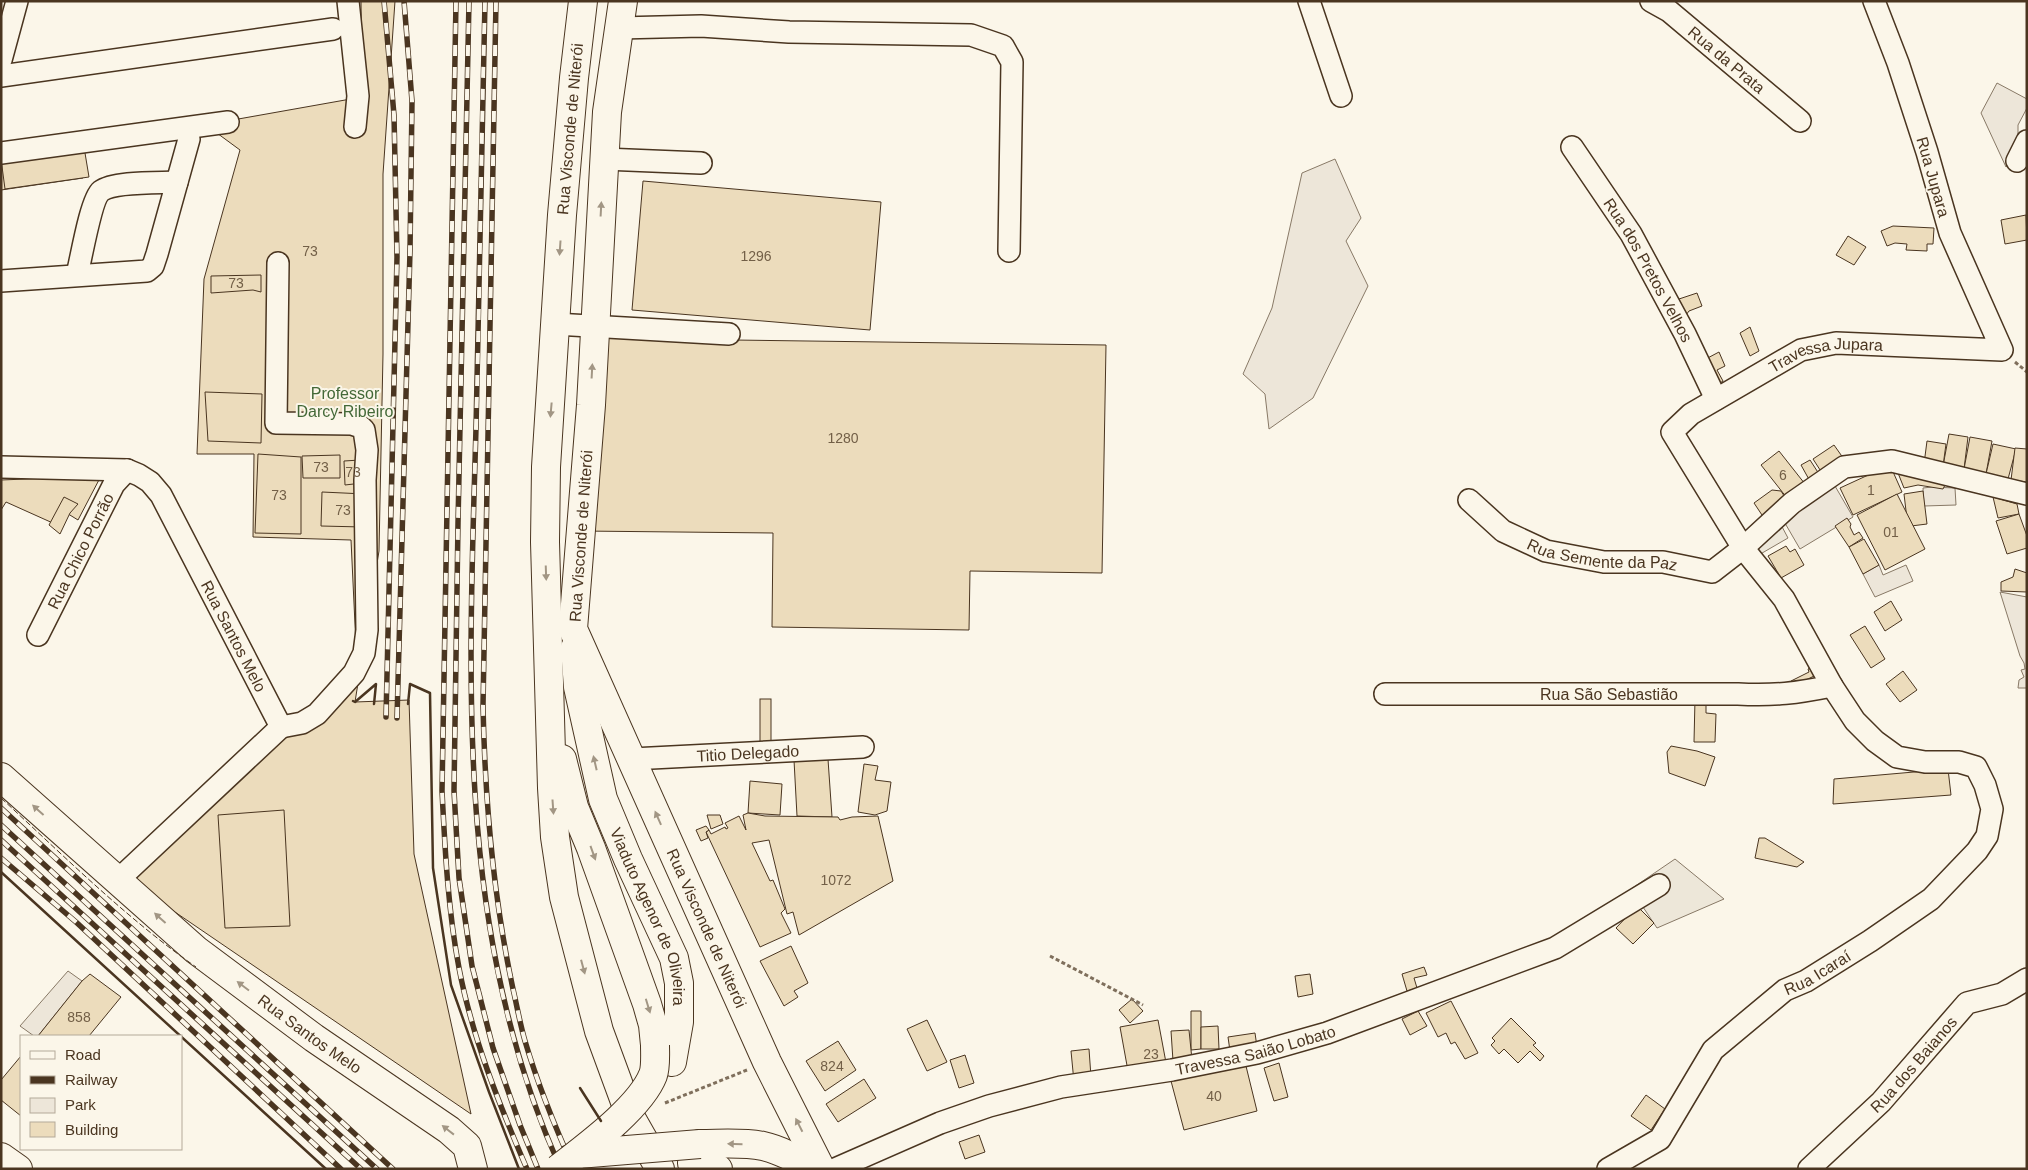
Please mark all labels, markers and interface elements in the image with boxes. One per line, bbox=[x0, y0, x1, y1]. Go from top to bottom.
street label: Rua da Prata bbox=[1685, 23, 1768, 96]
street label: Rua Visconde de Niterói bbox=[554, 42, 586, 216]
street label: Rua Jupara bbox=[1913, 135, 1953, 219]
street label: Rua dos Pretos Velhos bbox=[1601, 195, 1696, 345]
one-way arrow bbox=[598, 201, 606, 217]
one-way arrow bbox=[556, 240, 564, 256]
house number: 73 bbox=[302, 243, 318, 259]
house number: 1296 bbox=[740, 248, 772, 264]
house number: 73 bbox=[228, 275, 244, 291]
street label: Travessa Jupara bbox=[1766, 334, 1883, 375]
one-way arrow bbox=[589, 363, 597, 379]
park label: Professor Darcy Ribeiro bbox=[297, 385, 394, 420]
one-way arrow bbox=[546, 403, 554, 419]
house number: 1280 bbox=[827, 430, 859, 446]
street label: Rua Visconde de Niterói bbox=[567, 449, 595, 623]
house number: 73 bbox=[313, 459, 329, 475]
house number: 73 bbox=[345, 464, 361, 480]
house number: 6 bbox=[1779, 467, 1787, 483]
house number: 1 bbox=[1867, 482, 1875, 498]
house number: 73 bbox=[271, 487, 287, 503]
street label: Rua Chico Porrão bbox=[44, 490, 117, 612]
house number: 73 bbox=[335, 502, 351, 518]
house number: 01 bbox=[1883, 524, 1899, 540]
street label: Rua Semente da Paz bbox=[1525, 535, 1679, 573]
one-way arrow bbox=[542, 565, 550, 581]
street label: Rua Santos Melo bbox=[198, 578, 270, 695]
street label: Rua São Sebastião bbox=[1540, 686, 1678, 703]
street label: Titio Delegado bbox=[696, 742, 800, 764]
one-way arrow bbox=[591, 756, 599, 771]
one-way arrow bbox=[550, 800, 558, 816]
one-way arrow bbox=[32, 804, 45, 815]
one-way arrow bbox=[654, 811, 662, 825]
street label: Viaduto Agenor de Oliveira bbox=[607, 825, 688, 1006]
one-way arrow bbox=[589, 846, 597, 861]
street label: Rua Visconde de Niterói bbox=[664, 846, 750, 1010]
house number: 1072 bbox=[820, 872, 852, 888]
one-way arrow bbox=[153, 912, 166, 923]
street label: Rua Icaraí bbox=[1781, 947, 1854, 998]
one-way arrow bbox=[579, 959, 587, 974]
one-way arrow bbox=[237, 980, 250, 991]
street label: Rua Santos Melo bbox=[255, 991, 365, 1076]
one-way arrow bbox=[644, 999, 652, 1014]
house number: 858 bbox=[67, 1009, 91, 1025]
street label: Rua dos Baianos bbox=[1867, 1013, 1960, 1116]
street label: Travessa Saião Lobato bbox=[1174, 1022, 1338, 1078]
legend bbox=[20, 1035, 182, 1150]
text: Road bbox=[65, 1046, 101, 1063]
house number: 23 bbox=[1143, 1046, 1159, 1062]
house number: 824 bbox=[820, 1058, 844, 1074]
text: Railway bbox=[65, 1071, 118, 1088]
house number: 40 bbox=[1206, 1088, 1222, 1104]
text: Park bbox=[65, 1096, 96, 1113]
one-way arrow bbox=[795, 1118, 803, 1133]
text: Building bbox=[65, 1121, 118, 1138]
one-way arrow bbox=[442, 1124, 455, 1135]
one-way arrow bbox=[727, 1140, 743, 1148]

